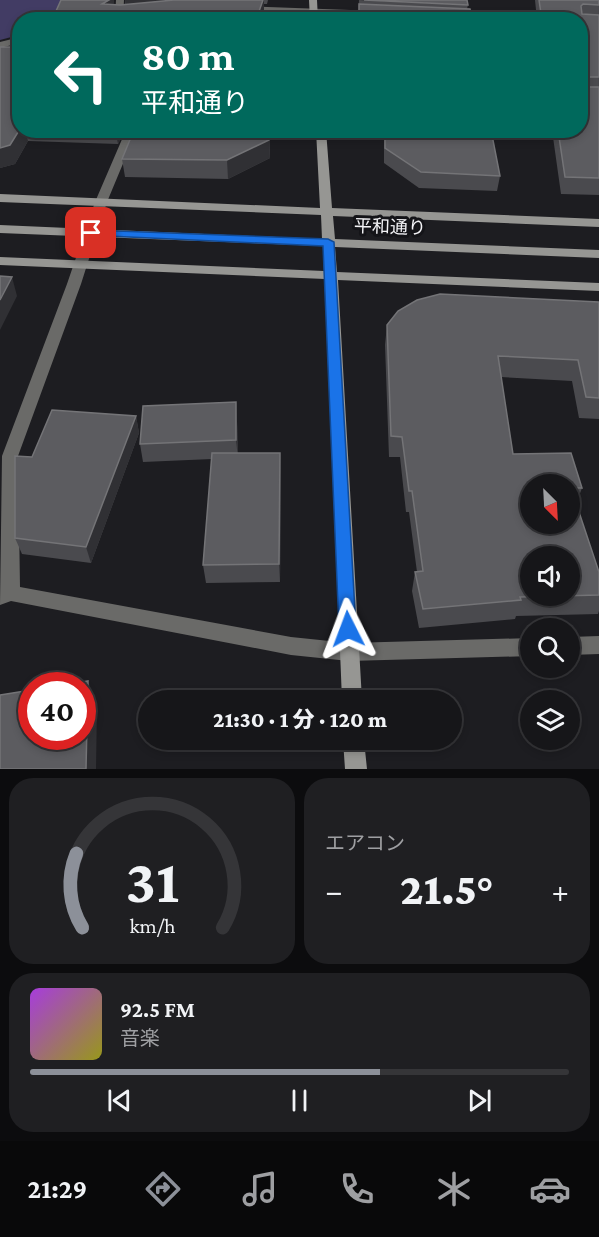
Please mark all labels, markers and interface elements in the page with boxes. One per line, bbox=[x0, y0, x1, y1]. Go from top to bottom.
text: 80 m bbox=[141, 32, 235, 79]
icon: left bbox=[42, 36, 120, 114]
text: 平和通り bbox=[141, 88, 249, 118]
pin bbox=[65, 207, 116, 258]
icon: arrive bbox=[74, 216, 107, 249]
street label: 平和通り bbox=[354, 216, 426, 238]
north arrow bbox=[520, 474, 580, 534]
map controls bbox=[520, 474, 580, 750]
button: sound bbox=[520, 546, 580, 606]
position arrow bbox=[316, 597, 380, 661]
button: search bbox=[520, 618, 580, 678]
speed limit sign: 40 bbox=[18, 672, 96, 750]
button: layers bbox=[520, 690, 580, 750]
text: 21:30 · 1 分 · 120 m bbox=[213, 707, 387, 732]
text: エアコン bbox=[325, 832, 405, 854]
text: 31 bbox=[125, 846, 179, 915]
text: 21.5° bbox=[400, 864, 494, 914]
text: − bbox=[325, 872, 342, 909]
text: + bbox=[552, 872, 569, 909]
text: km/h bbox=[129, 914, 176, 938]
text: 92.5 FM bbox=[120, 997, 195, 1022]
text: 音楽 bbox=[120, 1027, 160, 1049]
icon: previous bbox=[103, 1084, 136, 1117]
icon: pause bbox=[283, 1084, 316, 1117]
icon: next bbox=[463, 1084, 496, 1117]
icon: directions bbox=[142, 1168, 184, 1210]
icon: music bbox=[239, 1168, 281, 1210]
icon: phone bbox=[336, 1168, 378, 1210]
icon: climate bbox=[433, 1168, 475, 1210]
icon: car bbox=[529, 1168, 571, 1210]
text: 21:29 bbox=[27, 1174, 87, 1204]

